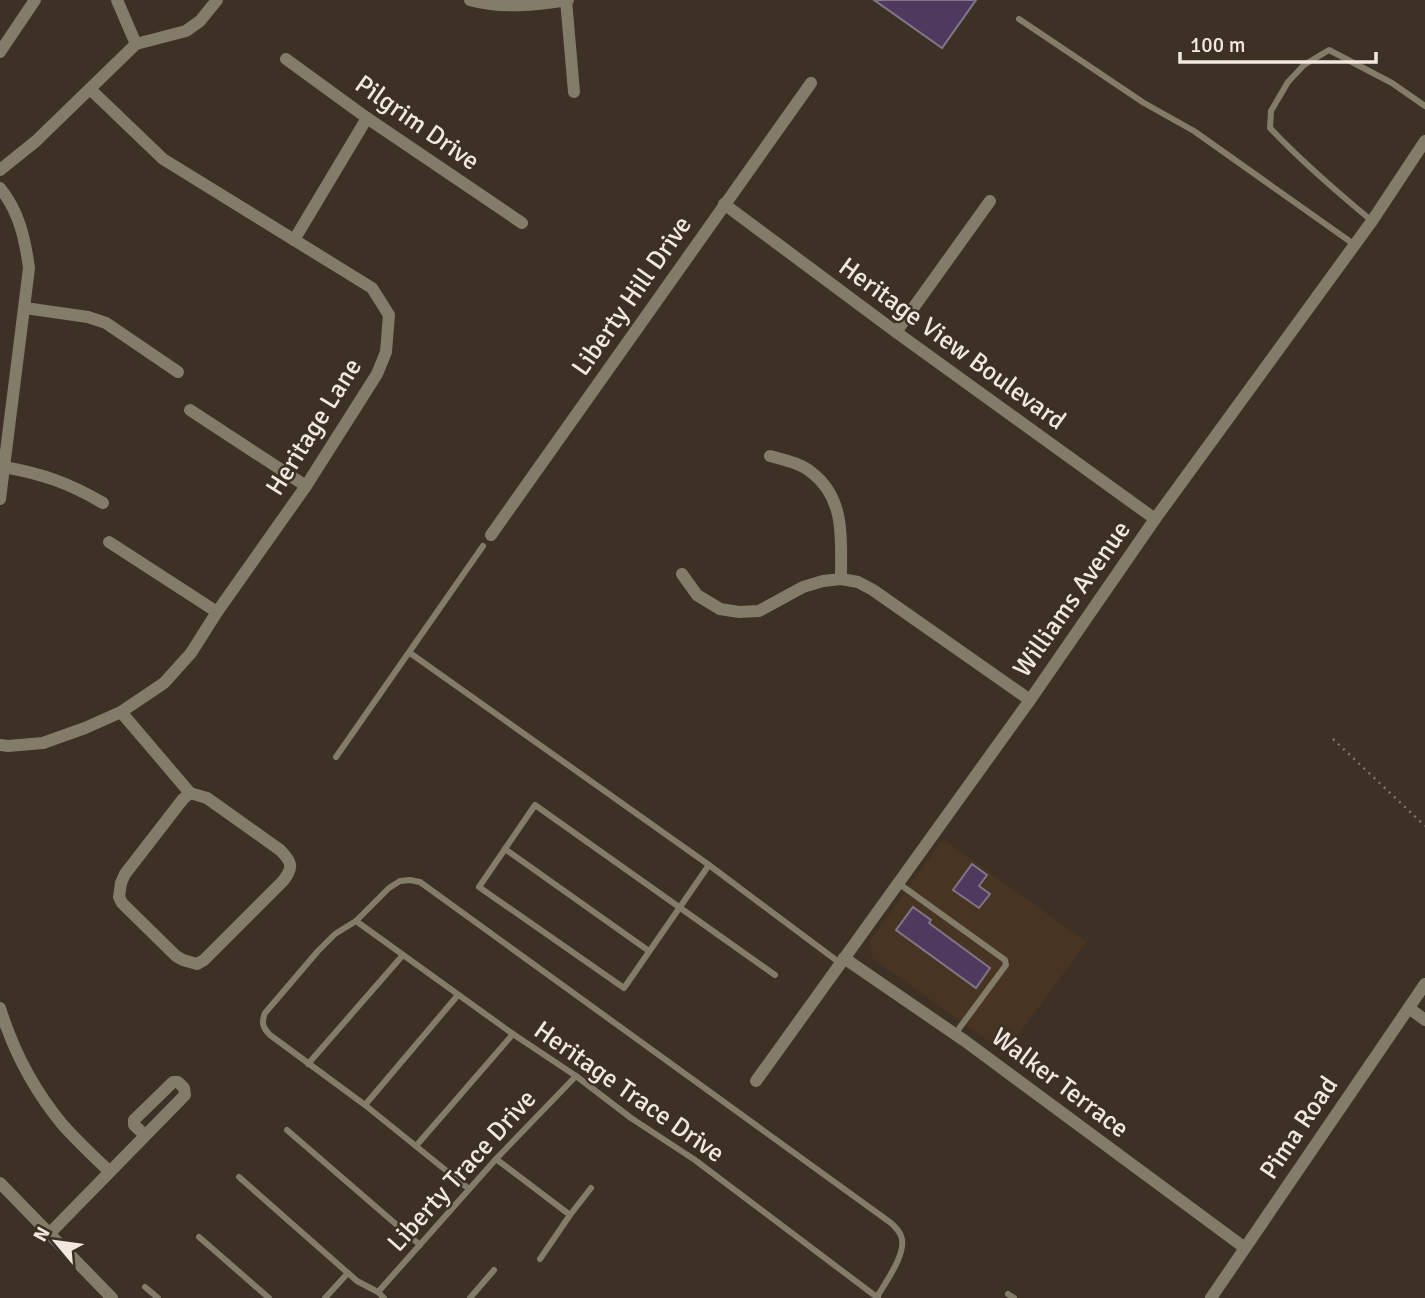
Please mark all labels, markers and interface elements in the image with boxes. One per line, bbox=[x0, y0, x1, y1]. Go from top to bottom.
scale bar bbox=[1180, 21, 1376, 65]
text: 100 m bbox=[1190, 32, 1245, 58]
street label: Pilgrim Drive bbox=[349, 68, 485, 178]
street label: Liberty Hill Drive bbox=[565, 210, 699, 382]
street label: Heritage View Boulevard bbox=[832, 251, 1072, 437]
street label: Heritage Lane bbox=[259, 352, 369, 502]
street label: Williams Avenue bbox=[1006, 515, 1138, 683]
street label: Heritage Trace Drive bbox=[528, 1014, 730, 1170]
street label: Walker Terrace bbox=[985, 1021, 1135, 1145]
street label: Pima Road bbox=[1253, 1071, 1345, 1185]
street label: Liberty Trace Drive bbox=[381, 1083, 543, 1259]
north arrow bbox=[21, 1207, 91, 1277]
text: N bbox=[28, 1223, 56, 1246]

